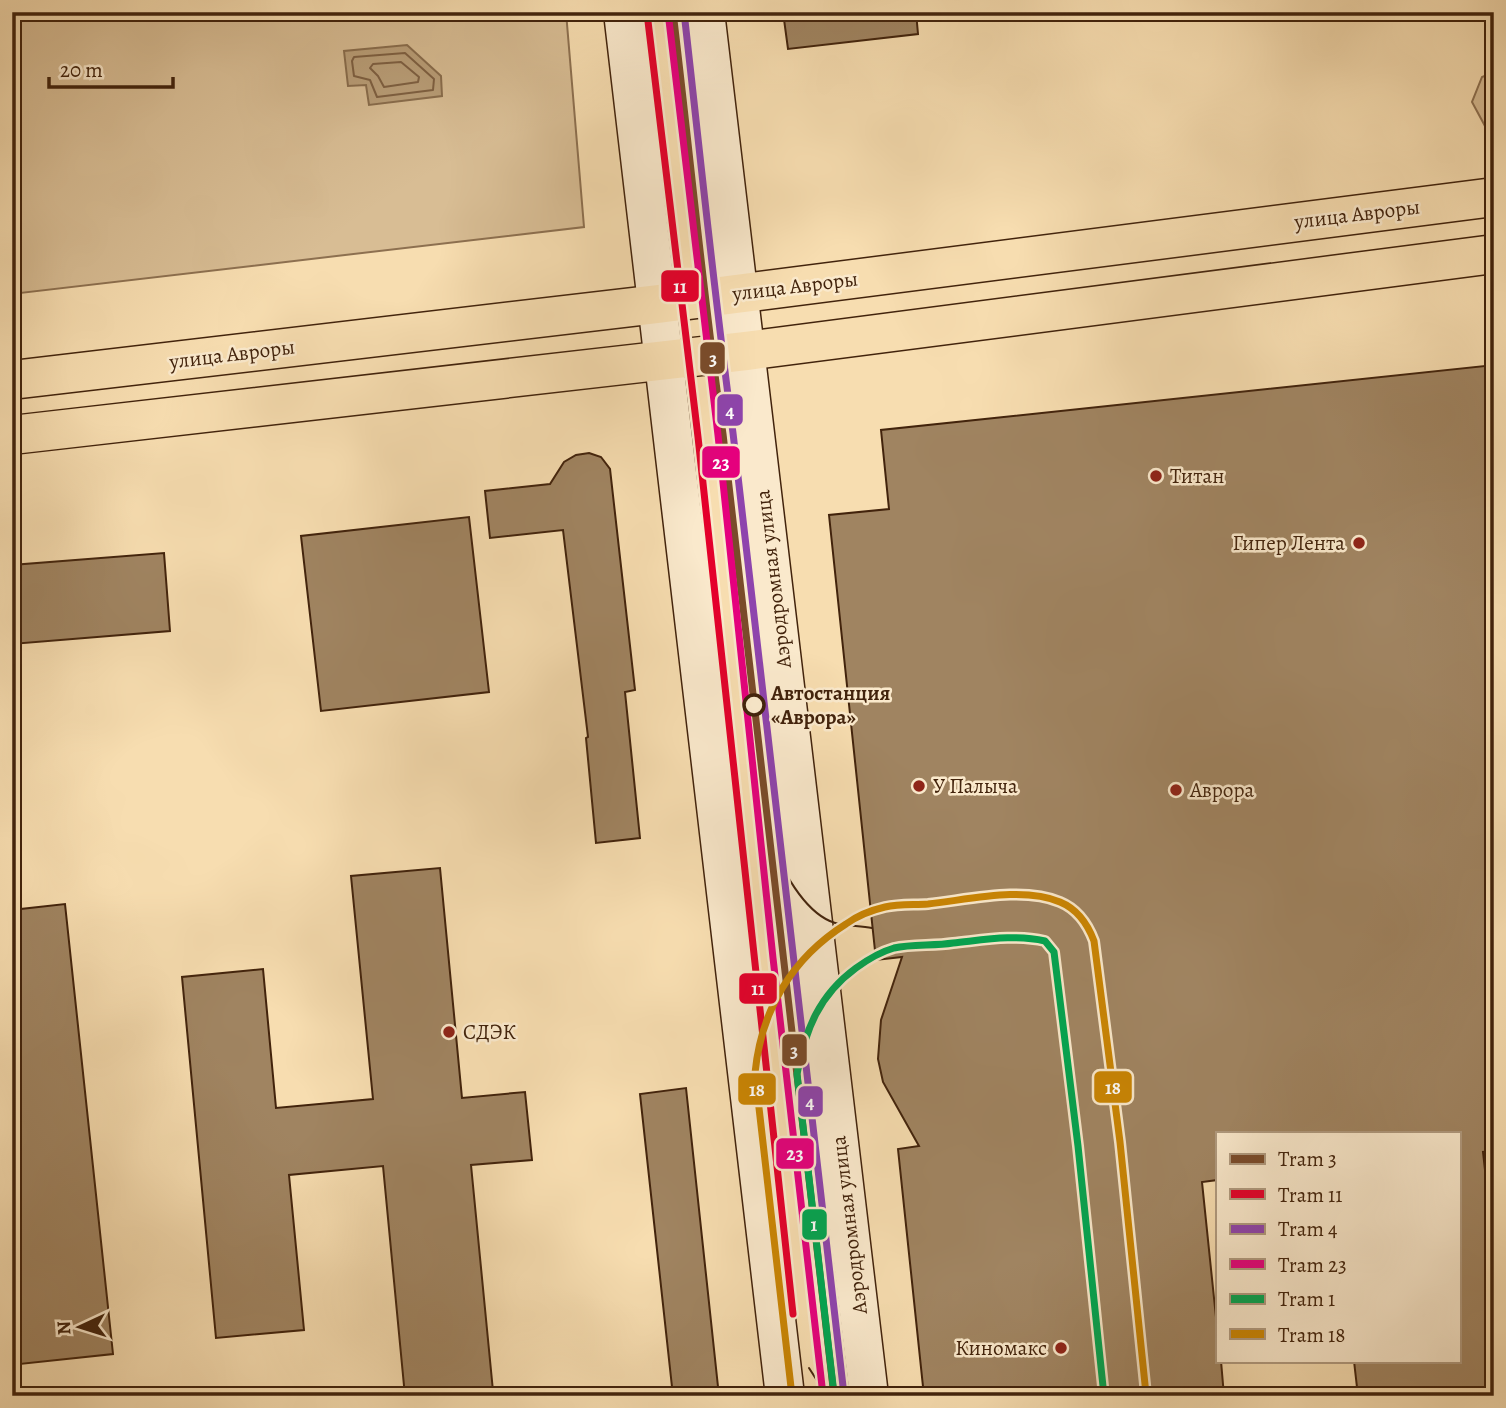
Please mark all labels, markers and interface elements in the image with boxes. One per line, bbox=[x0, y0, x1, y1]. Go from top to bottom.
scale bar bbox=[49, 46, 173, 90]
text: 20 m bbox=[60, 56, 103, 84]
street label: улица Авроры bbox=[1292, 192, 1421, 236]
street label: улица Авроры bbox=[730, 264, 859, 308]
line badge: 11 bbox=[660, 269, 700, 303]
text: 11 bbox=[673, 274, 687, 300]
street label: улица Авроры bbox=[167, 332, 296, 376]
line badge: 3 bbox=[699, 341, 726, 375]
text: 3 bbox=[709, 346, 717, 372]
line badge: 4 bbox=[716, 393, 744, 427]
text: 4 bbox=[726, 398, 735, 424]
line badge: 23 bbox=[701, 445, 741, 479]
text: 23 bbox=[712, 450, 730, 476]
place label: Титан bbox=[1170, 462, 1224, 490]
marker: Титан bbox=[1148, 468, 1164, 484]
street label: Аэродромная улица bbox=[748, 488, 798, 671]
place label: Гипер Лента bbox=[1232, 529, 1345, 557]
marker: Гипер Лента bbox=[1351, 535, 1367, 551]
place label: Автостанция «Аврора» bbox=[770, 679, 890, 731]
marker: Автостанция «Аврора» bbox=[743, 694, 765, 716]
place label: У Палыча bbox=[933, 772, 1018, 800]
place label: Аврора bbox=[1189, 776, 1255, 804]
marker: У Палыча bbox=[911, 778, 927, 794]
marker: Аврора bbox=[1168, 782, 1184, 798]
line badge: 11 bbox=[738, 972, 778, 1005]
text: 11 bbox=[751, 976, 765, 1002]
place label: СДЭК bbox=[463, 1018, 517, 1046]
marker: СДЭК bbox=[441, 1024, 457, 1040]
line badge: 3 bbox=[781, 1033, 808, 1067]
text: 3 bbox=[790, 1038, 798, 1064]
line badge: 18 bbox=[1093, 1070, 1133, 1104]
line badge: 18 bbox=[737, 1072, 777, 1106]
text: 18 bbox=[1105, 1075, 1121, 1101]
text: 18 bbox=[749, 1077, 765, 1103]
line badge: 4 bbox=[797, 1085, 824, 1118]
text: 4 bbox=[806, 1089, 815, 1115]
legend bbox=[1216, 1132, 1460, 1362]
street label: Аэродромная улица bbox=[824, 1134, 874, 1317]
line badge: 23 bbox=[775, 1137, 815, 1170]
text: 23 bbox=[786, 1141, 804, 1167]
text: Tram 3 bbox=[1278, 1145, 1337, 1173]
text: Tram 11 bbox=[1278, 1181, 1342, 1209]
line badge: 1 bbox=[801, 1208, 828, 1241]
text: 1 bbox=[811, 1212, 818, 1238]
text: Tram 4 bbox=[1278, 1215, 1338, 1243]
text: Tram 23 bbox=[1278, 1251, 1347, 1279]
text: Tram 1 bbox=[1278, 1285, 1335, 1313]
north arrow bbox=[46, 1292, 116, 1362]
text: N bbox=[51, 1320, 77, 1336]
text: Tram 18 bbox=[1278, 1321, 1345, 1349]
place label: Киномакс bbox=[955, 1334, 1047, 1362]
marker: Киномакс bbox=[1053, 1340, 1069, 1356]

